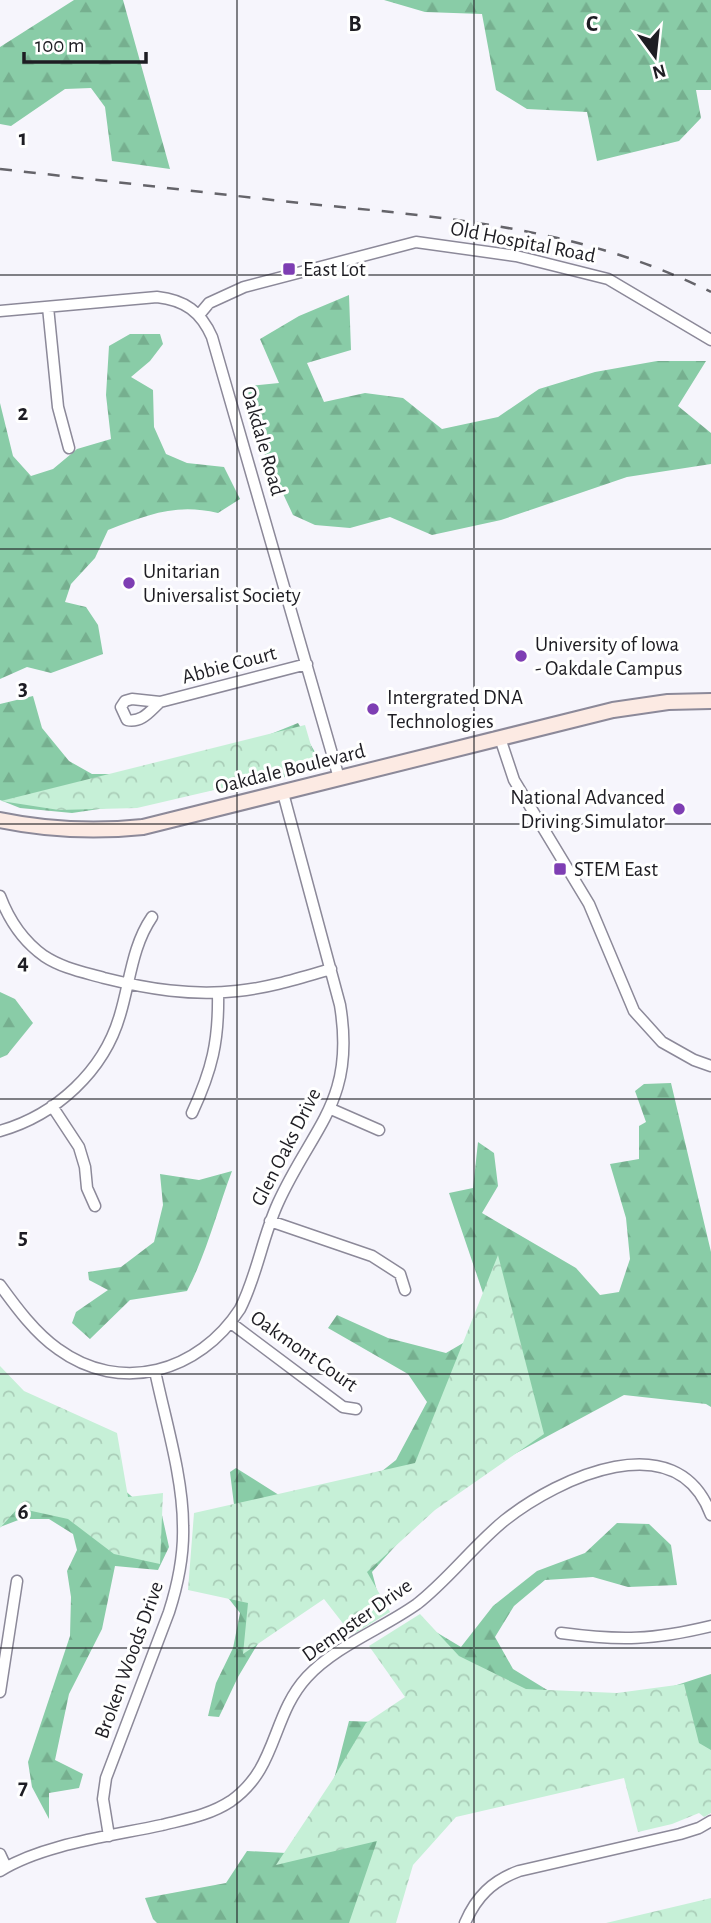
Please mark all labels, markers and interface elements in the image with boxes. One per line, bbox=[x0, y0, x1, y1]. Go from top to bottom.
text: B bbox=[348, 13, 362, 36]
text: C bbox=[586, 13, 598, 36]
scale bar bbox=[24, 21, 147, 65]
north arrow bbox=[620, 21, 690, 91]
text: 100 m bbox=[35, 35, 85, 56]
text: N bbox=[650, 60, 668, 82]
text: 1 bbox=[19, 127, 27, 150]
street label: Old Hospital Road bbox=[449, 218, 598, 266]
place label: East Lot bbox=[303, 259, 366, 280]
marker: East Lot bbox=[281, 261, 297, 277]
street label: Oakdale Road bbox=[237, 384, 289, 498]
text: 2 bbox=[18, 402, 29, 425]
place label: Unitarian Universalist Society bbox=[143, 561, 301, 606]
marker: Unitarian Universalist Society bbox=[121, 575, 137, 591]
place label: University of Iowa - Oakdale Campus bbox=[535, 634, 682, 679]
street label: Abbie Court bbox=[180, 642, 279, 688]
marker: University of Iowa - Oakdale Campus bbox=[513, 648, 529, 664]
text: 3 bbox=[18, 677, 28, 700]
place label: Intergrated DNA Technologies bbox=[387, 687, 523, 732]
marker: Intergrated DNA Technologies bbox=[365, 701, 381, 717]
street label: Oakdale Boulevard bbox=[213, 740, 367, 798]
place label: National Advanced Driving Simulator bbox=[510, 787, 665, 832]
marker: National Advanced Driving Simulator bbox=[671, 801, 687, 817]
place label: STEM East bbox=[574, 859, 658, 880]
marker: STEM East bbox=[552, 861, 568, 877]
text: 4 bbox=[17, 951, 29, 974]
street label: Glen Oaks Drive bbox=[247, 1085, 325, 1209]
text: 5 bbox=[18, 1226, 28, 1249]
street label: Oakmont Court bbox=[247, 1306, 362, 1396]
text: 6 bbox=[17, 1501, 29, 1524]
street label: Dempster Drive bbox=[298, 1575, 416, 1665]
street label: Broken Woods Drive bbox=[91, 1579, 167, 1741]
text: 7 bbox=[18, 1776, 28, 1799]

